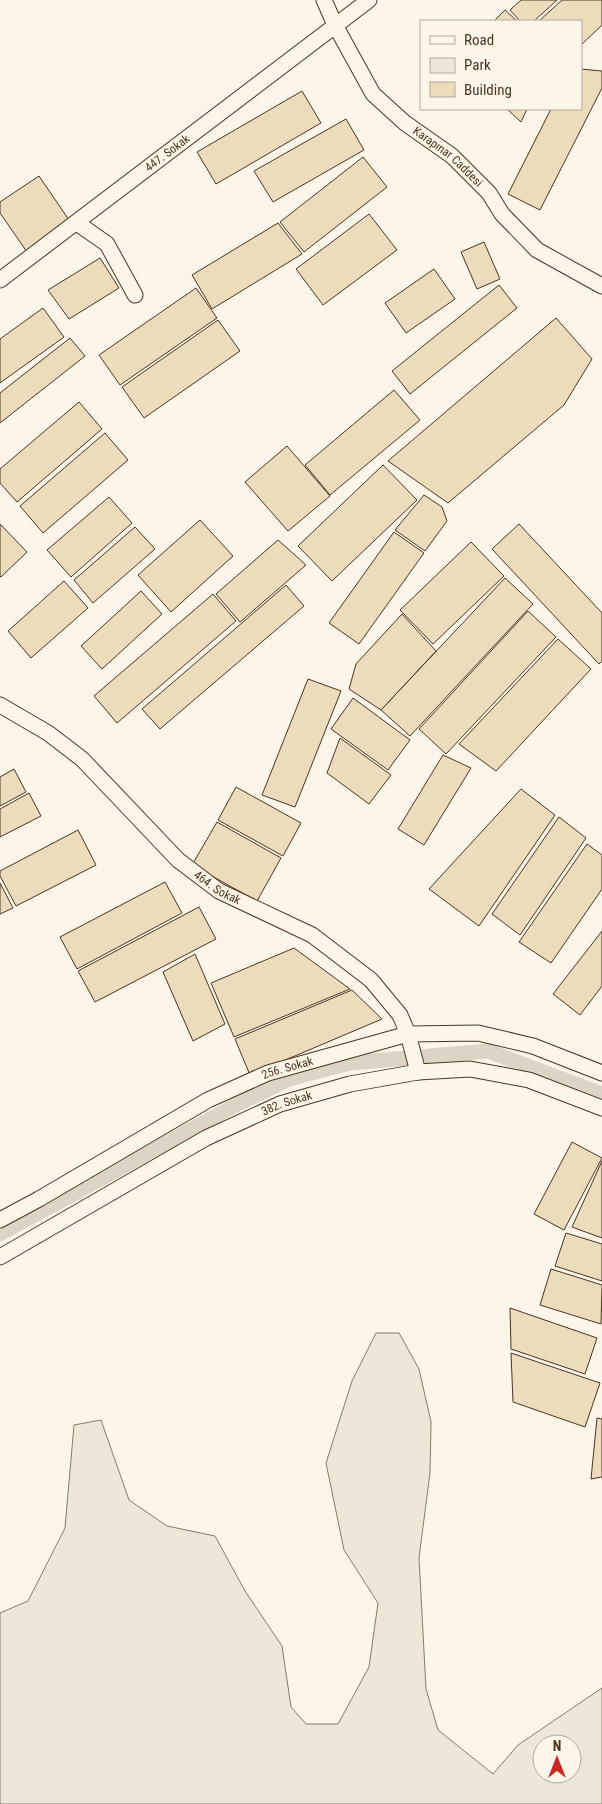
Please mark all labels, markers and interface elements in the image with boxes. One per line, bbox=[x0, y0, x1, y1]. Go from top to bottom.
legend bbox=[420, 20, 582, 110]
text: Road bbox=[464, 31, 494, 49]
text: Park bbox=[464, 56, 491, 74]
text: Building bbox=[464, 81, 512, 99]
street label: Karapınar Caddesi bbox=[410, 124, 486, 190]
street label: 447. Sokak bbox=[142, 131, 193, 175]
street label: 464. Sokak bbox=[191, 868, 243, 907]
street label: 256. Sokak bbox=[259, 1054, 315, 1082]
street label: 382. Sokak bbox=[259, 1088, 314, 1119]
north arrow bbox=[532, 1734, 582, 1784]
text: N bbox=[553, 1738, 561, 1754]

